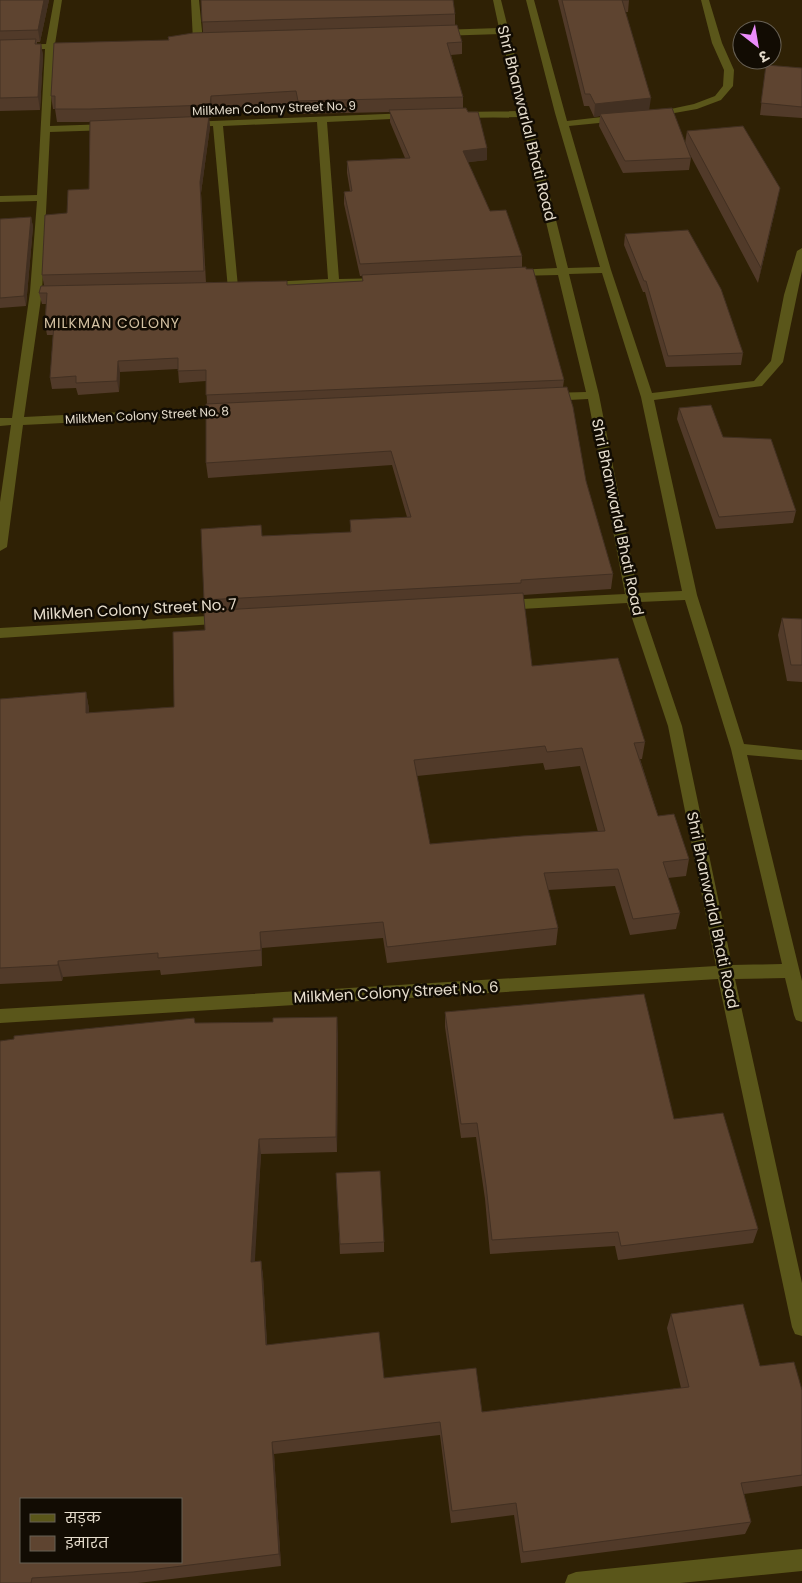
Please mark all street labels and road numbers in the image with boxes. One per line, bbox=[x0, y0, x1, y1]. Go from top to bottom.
street label: Shri Bhanwarlal Bhati Road bbox=[493, 23, 561, 223]
street label: MilkMen Colony Street No. 9 bbox=[192, 97, 356, 119]
street label: MilkMen Colony Street No. 8 bbox=[65, 402, 229, 428]
street label: Shri Bhanwarlal Bhati Road bbox=[587, 417, 649, 617]
street label: MilkMen Colony Street No. 7 bbox=[33, 593, 237, 625]
street label: Shri Bhanwarlal Bhati Road bbox=[682, 810, 744, 1010]
street label: MilkMen Colony Street No. 6 bbox=[293, 976, 499, 1008]

